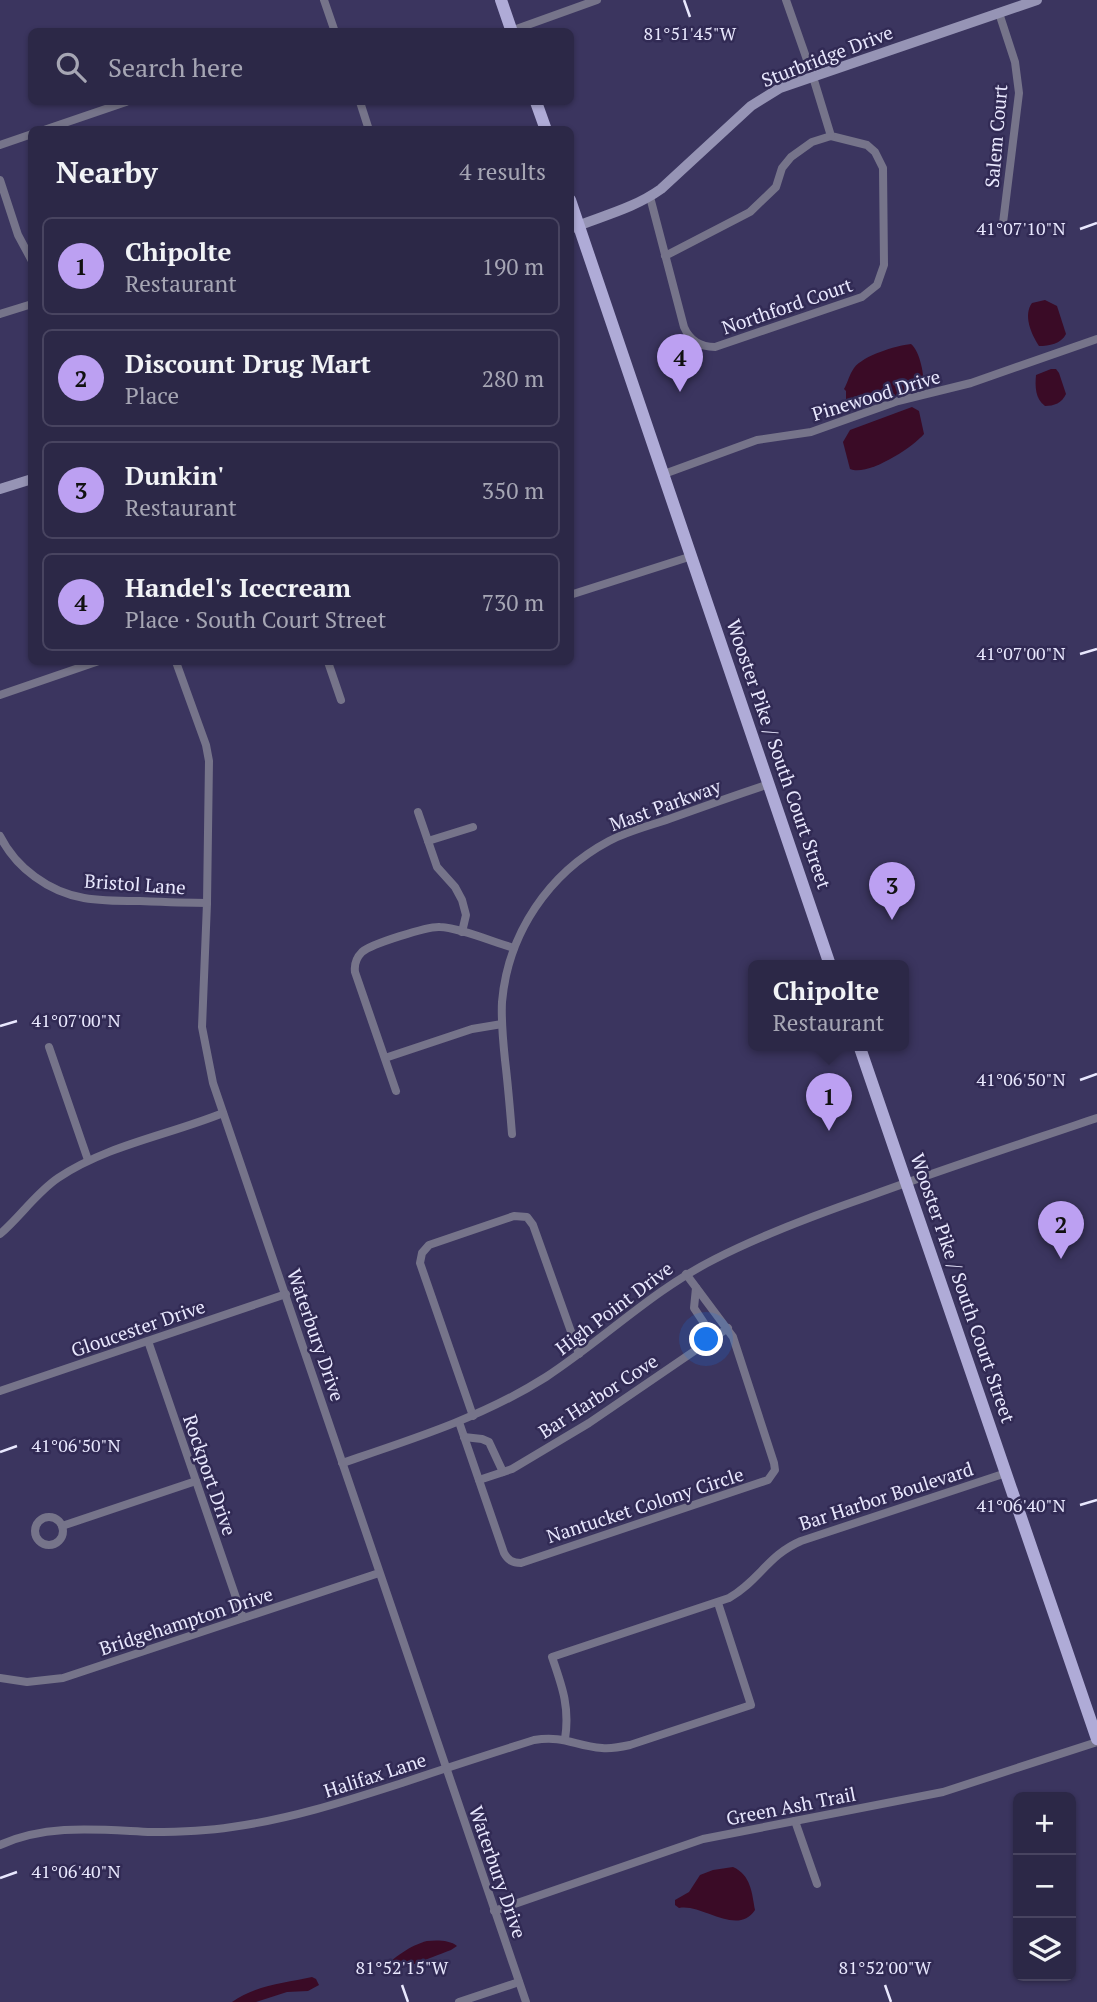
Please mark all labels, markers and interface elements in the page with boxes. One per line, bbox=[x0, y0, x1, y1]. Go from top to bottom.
street label: Sturbridge Drive bbox=[758, 19, 896, 92]
text: 81°51'45"W bbox=[644, 21, 737, 45]
search box bbox=[28, 28, 574, 105]
icon: search bbox=[52, 48, 90, 86]
text: Search here bbox=[108, 50, 243, 84]
street label: Salem Court bbox=[979, 83, 1012, 189]
text: Nearby bbox=[56, 152, 158, 192]
text: 4 results bbox=[459, 156, 546, 187]
text: 41°07'10"N bbox=[976, 216, 1066, 240]
text: Chipolte bbox=[125, 234, 231, 268]
text: 1 bbox=[75, 251, 88, 282]
text: 190 m bbox=[482, 251, 544, 282]
text: Restaurant bbox=[125, 268, 237, 299]
street label: Northford Court bbox=[718, 271, 855, 340]
pin: 4 bbox=[657, 334, 703, 392]
text: Discount Drug Mart bbox=[125, 346, 371, 380]
text: 2 bbox=[75, 363, 88, 394]
text: 280 m bbox=[482, 363, 544, 394]
street label: Pinewood Drive bbox=[809, 363, 943, 426]
text: Place bbox=[125, 380, 179, 411]
text: Dunkin' bbox=[125, 458, 224, 492]
text: 3 bbox=[75, 475, 88, 506]
text: 350 m bbox=[482, 475, 544, 506]
text: Restaurant bbox=[125, 492, 237, 523]
text: Handel's Icecream bbox=[125, 570, 351, 604]
text: 4 bbox=[75, 587, 88, 618]
text: 730 m bbox=[482, 587, 544, 618]
text: Place · South Court Street bbox=[125, 604, 386, 635]
street label: Wooster Pike / South Court Street bbox=[722, 616, 837, 892]
text: 41°07'00"N bbox=[976, 641, 1066, 665]
street label: Mast Parkway bbox=[606, 773, 724, 836]
pin: 3 bbox=[869, 862, 915, 920]
street label: Bristol Lane bbox=[83, 867, 187, 900]
popup bbox=[748, 960, 909, 1051]
text: Chipolte bbox=[773, 973, 879, 1007]
text: Restaurant bbox=[773, 1007, 884, 1038]
text: 41°07'00"N bbox=[31, 1008, 121, 1032]
text: 41°06'50"N bbox=[976, 1067, 1066, 1091]
pin: 1 bbox=[806, 1073, 852, 1131]
street label: Wooster Pike / South Court Street bbox=[906, 1150, 1021, 1426]
pin: 2 bbox=[1038, 1201, 1084, 1259]
street label: High Point Drive bbox=[550, 1255, 677, 1360]
street label: Waterbury Drive bbox=[282, 1265, 351, 1404]
street label: Gloucester Drive bbox=[67, 1293, 208, 1362]
your location bbox=[689, 1322, 723, 1356]
street label: Bar Harbor Cove bbox=[533, 1348, 662, 1444]
street label: Rockport Drive bbox=[178, 1411, 243, 1539]
text: 41°06'50"N bbox=[31, 1433, 121, 1457]
street label: Bar Harbor Boulevard bbox=[796, 1455, 977, 1536]
street label: Nantucket Colony Circle bbox=[543, 1461, 747, 1548]
text: 41°06'40"N bbox=[976, 1493, 1066, 1517]
street label: Bridgehampton Drive bbox=[96, 1581, 276, 1660]
street label: Halifax Lane bbox=[320, 1746, 429, 1803]
street label: Green Ash Trail bbox=[724, 1781, 858, 1830]
map controls bbox=[1013, 1792, 1076, 1981]
button: + bbox=[1013, 1792, 1076, 1855]
street label: Waterbury Drive bbox=[464, 1802, 533, 1941]
button: − bbox=[1013, 1855, 1076, 1918]
text: 41°06'40"N bbox=[31, 1859, 121, 1883]
button: layers bbox=[1013, 1918, 1076, 1981]
text: 81°52'15"W bbox=[356, 1955, 449, 1979]
text: 81°52'00"W bbox=[839, 1955, 932, 1979]

